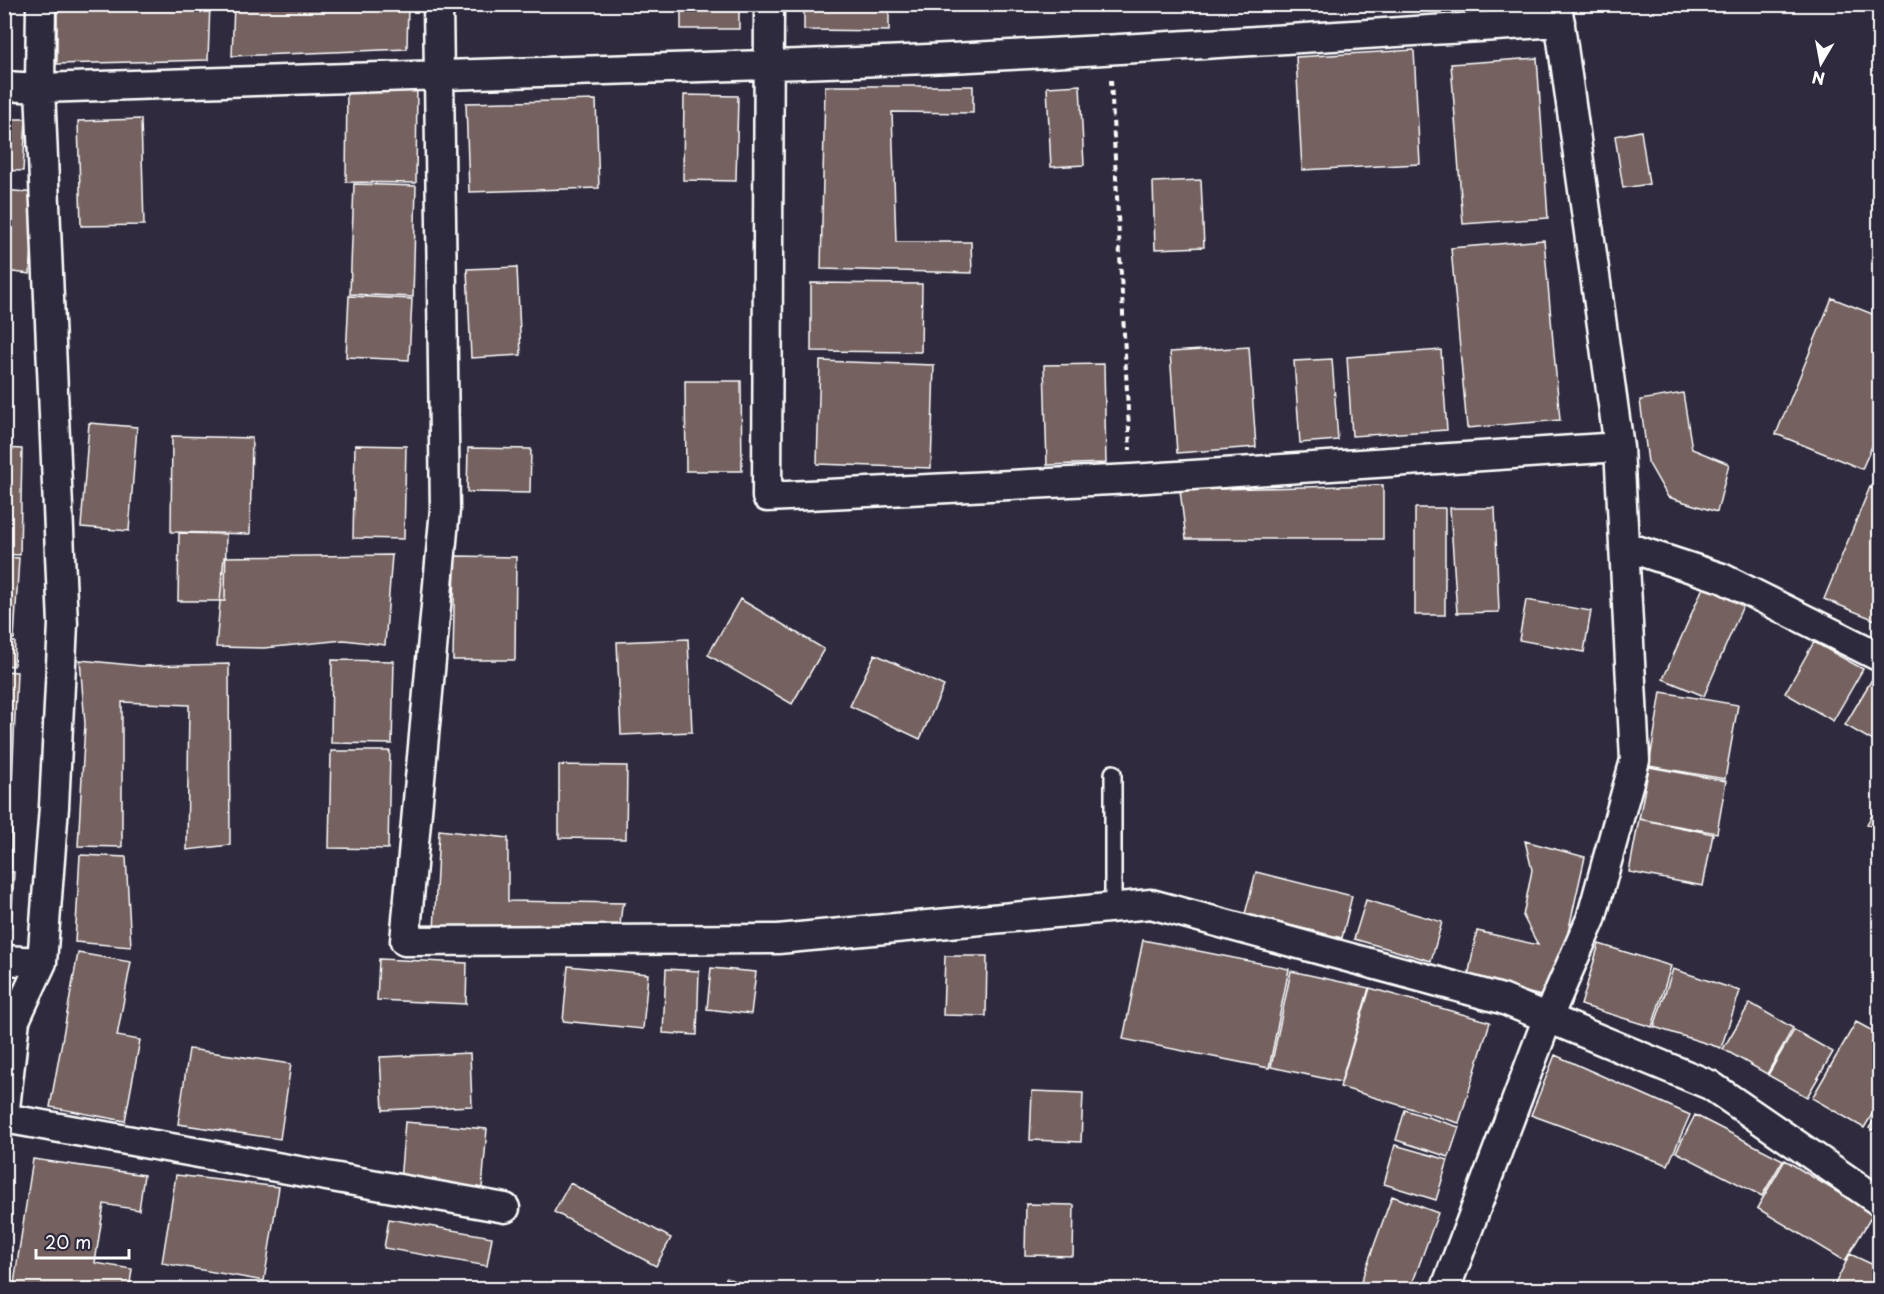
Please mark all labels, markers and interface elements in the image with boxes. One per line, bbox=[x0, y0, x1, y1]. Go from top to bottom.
north arrow bbox=[1791, 33, 1851, 93]
text: N bbox=[1810, 66, 1827, 92]
scale bar bbox=[36, 1222, 129, 1260]
text: 20 m bbox=[45, 1228, 91, 1255]

